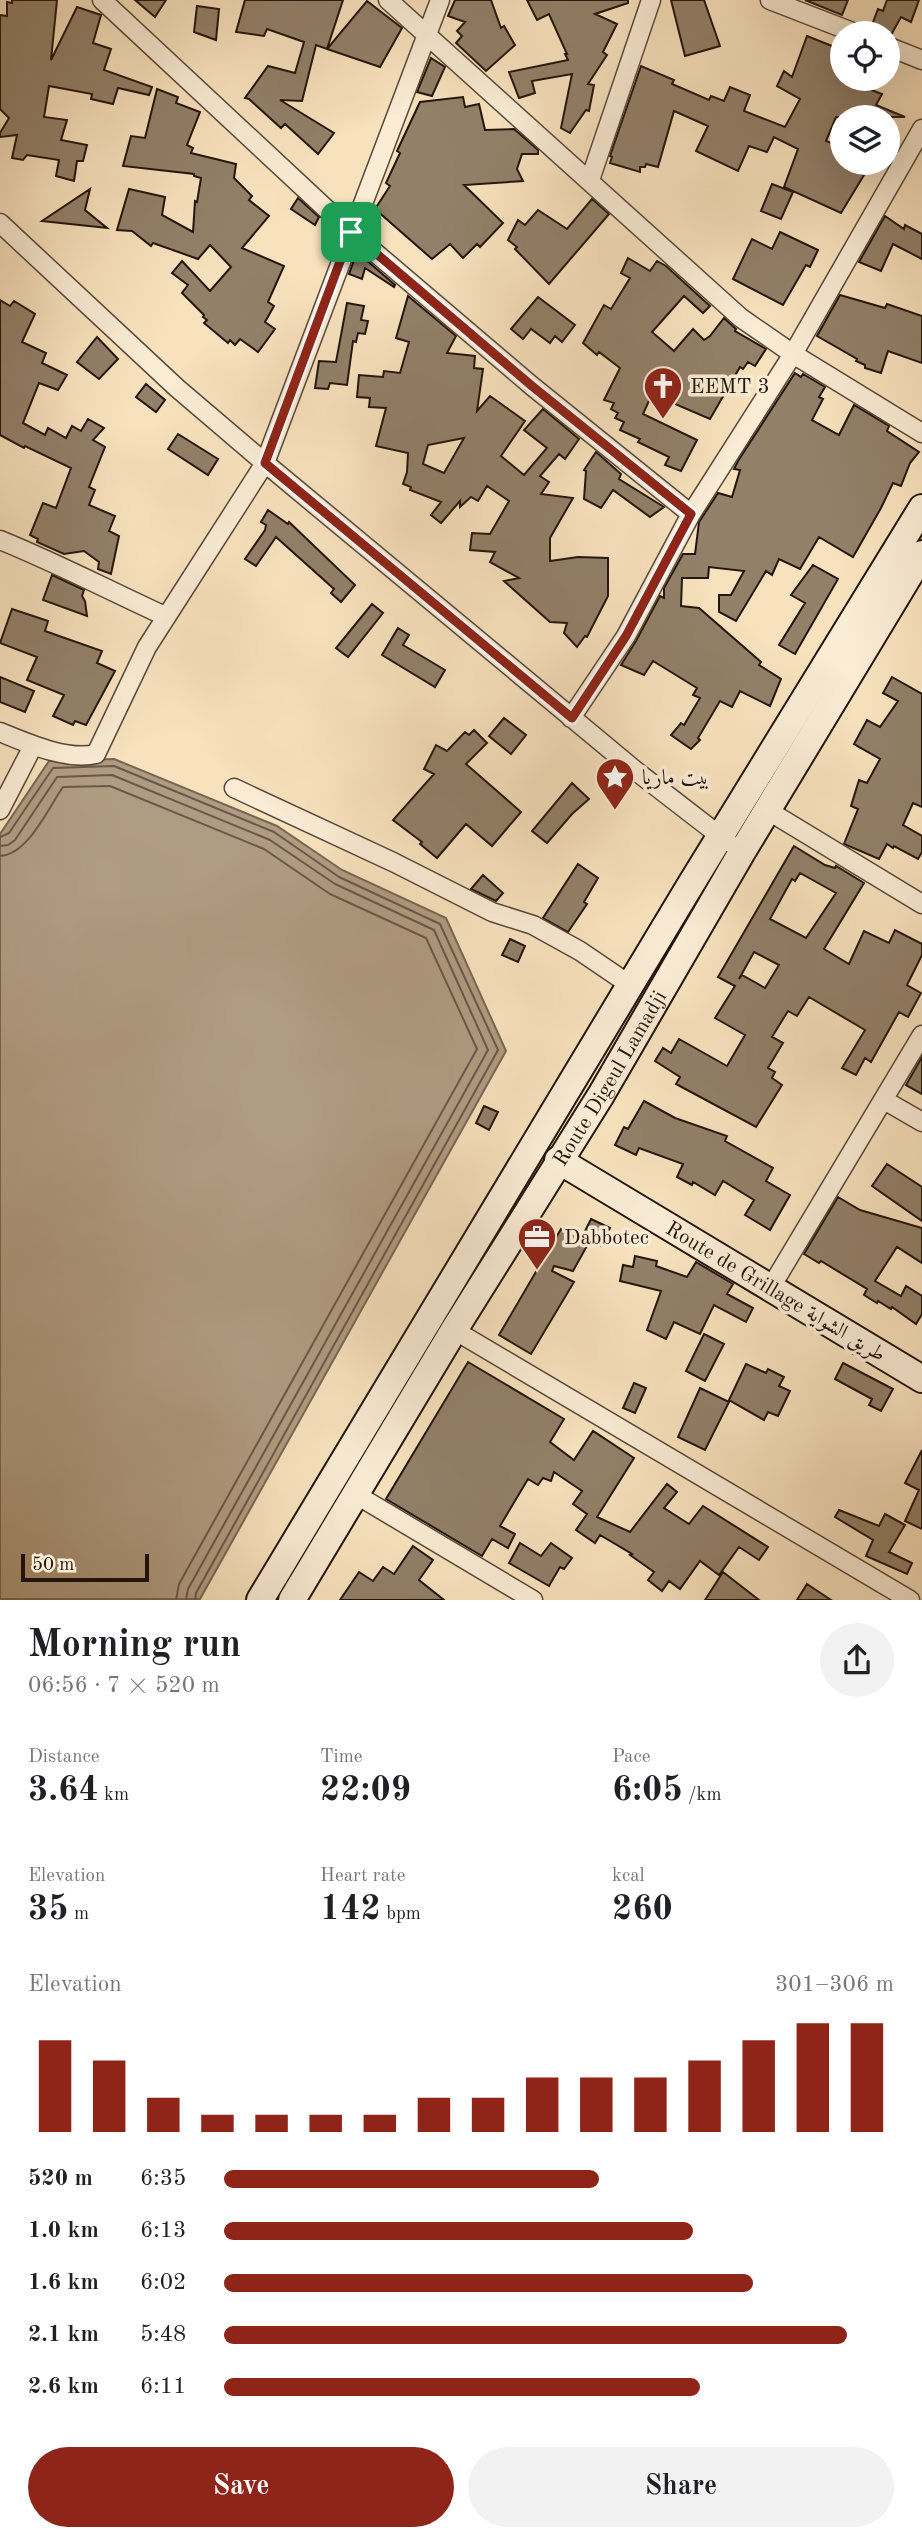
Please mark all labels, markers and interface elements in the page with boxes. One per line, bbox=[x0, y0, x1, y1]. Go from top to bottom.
map controls bbox=[830, 21, 900, 175]
button: locate bbox=[830, 21, 900, 91]
button: layers bbox=[830, 105, 900, 175]
pin bbox=[321, 202, 381, 262]
icon: arrive bbox=[332, 213, 370, 251]
church icon: EEMT 3 bbox=[642, 365, 684, 420]
place label: EEMT 3 bbox=[690, 377, 770, 398]
place icon: بيت ماريا bbox=[594, 756, 636, 811]
place label: بيت ماريا bbox=[642, 768, 709, 790]
street label: Route Digeul Lamadji bbox=[550, 987, 671, 1170]
office icon: Dabbotec bbox=[516, 1216, 558, 1271]
street label: Route de Grillage طريق الشواية bbox=[661, 1218, 889, 1367]
place label: Dabbotec bbox=[564, 1228, 649, 1249]
scale bar bbox=[21, 1550, 149, 1582]
text: 50 m bbox=[32, 1556, 74, 1575]
button: share bbox=[820, 1623, 894, 1697]
text: Morning run bbox=[28, 1627, 241, 1665]
text: 06:56 · 7 × 520 m bbox=[28, 1674, 220, 1697]
text: Distance bbox=[28, 1748, 100, 1767]
text: Time bbox=[320, 1748, 363, 1767]
text: Pace bbox=[612, 1748, 651, 1767]
text: 3.64 bbox=[28, 1773, 99, 1808]
text: 22:09 bbox=[320, 1773, 411, 1808]
text: 6:05 bbox=[612, 1773, 683, 1808]
text: km bbox=[99, 1786, 129, 1805]
text: /km bbox=[683, 1786, 722, 1805]
text: Elevation bbox=[28, 1867, 105, 1886]
text: Heart rate bbox=[320, 1867, 405, 1886]
text: kcal bbox=[612, 1867, 645, 1886]
text: 35 bbox=[28, 1892, 69, 1927]
text: 142 bbox=[320, 1892, 381, 1927]
text: 260 bbox=[612, 1892, 673, 1927]
text: m bbox=[69, 1905, 89, 1924]
text: bpm bbox=[381, 1905, 421, 1924]
text: Elevation bbox=[28, 1973, 122, 1996]
text: 301–306 m bbox=[775, 1973, 894, 1996]
text: 520 m bbox=[28, 2167, 93, 2190]
text: 6:35 bbox=[140, 2167, 186, 2190]
text: 1.0 km bbox=[28, 2219, 99, 2242]
text: 6:13 bbox=[140, 2219, 186, 2242]
text: 1.6 km bbox=[28, 2271, 99, 2294]
text: 6:02 bbox=[140, 2271, 186, 2294]
text: 2.1 km bbox=[28, 2323, 99, 2346]
text: 5:48 bbox=[140, 2323, 186, 2346]
text: 2.6 km bbox=[28, 2375, 99, 2398]
text: 6:11 bbox=[140, 2375, 186, 2398]
button: Save bbox=[28, 2447, 454, 2527]
button: Share bbox=[468, 2447, 894, 2527]

